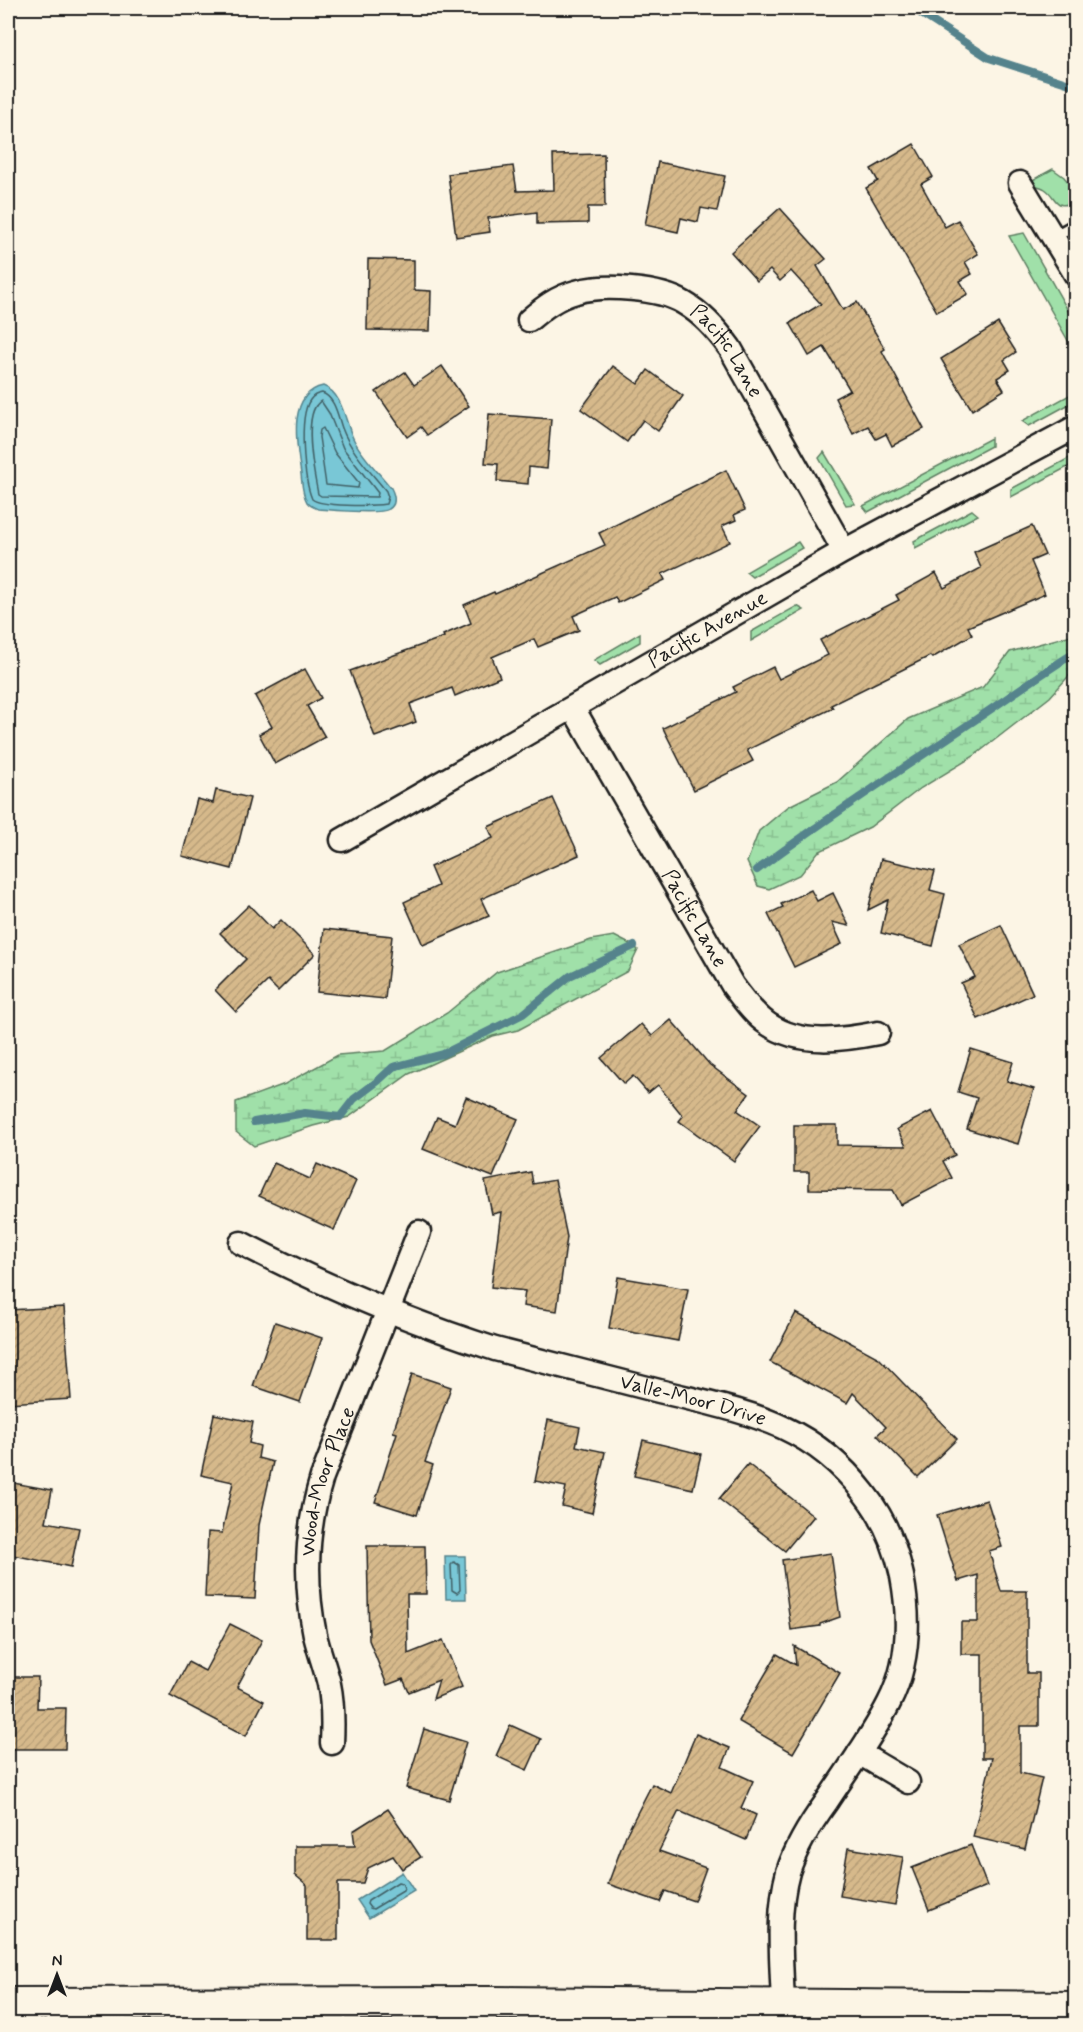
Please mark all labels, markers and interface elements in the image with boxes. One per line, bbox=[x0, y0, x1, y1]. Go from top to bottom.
street label: Pacific Lane bbox=[684, 298, 769, 403]
street label: Pacific Avenue bbox=[643, 584, 773, 675]
street label: Pacific Lane bbox=[655, 864, 734, 973]
street label: Valle-Moor Drive bbox=[617, 1368, 770, 1433]
street label: Wood-Moor Place bbox=[294, 1403, 362, 1557]
north arrow bbox=[27, 1945, 87, 2005]
text: N bbox=[52, 1951, 62, 1972]

